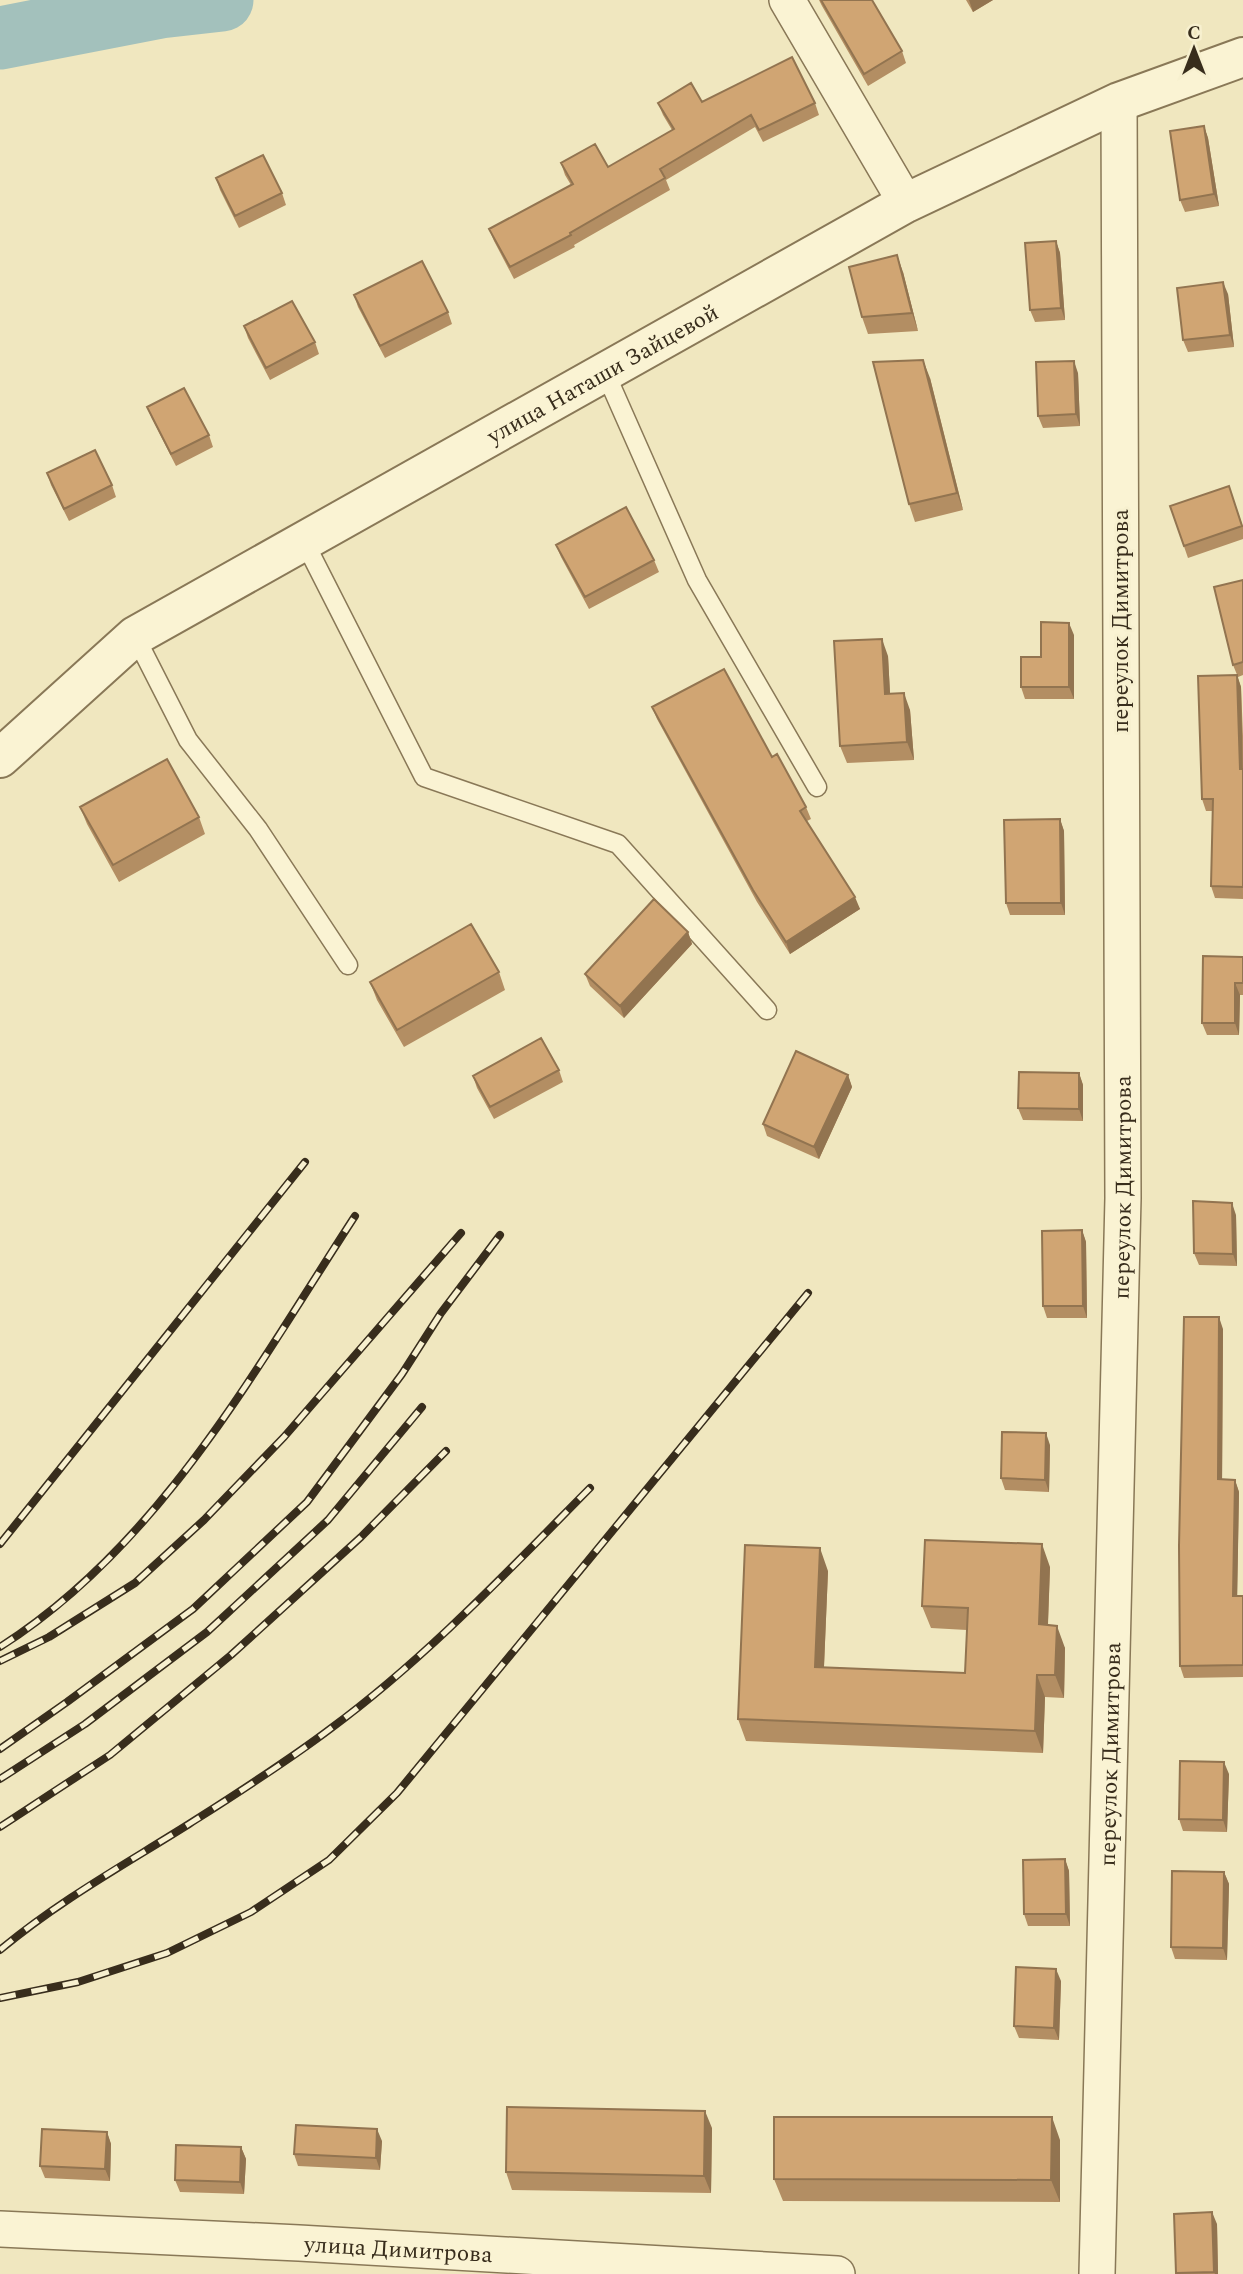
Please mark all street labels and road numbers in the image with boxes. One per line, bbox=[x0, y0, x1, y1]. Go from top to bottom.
street label: улица Наташи Зайцевой bbox=[480, 296, 725, 454]
street label: переулок Димитрова bbox=[1104, 509, 1139, 733]
street label: переулок Димитрова bbox=[1105, 1075, 1142, 1300]
street label: переулок Димитрова bbox=[1091, 1642, 1131, 1867]
street label: улица Димитрова bbox=[302, 2227, 494, 2273]

